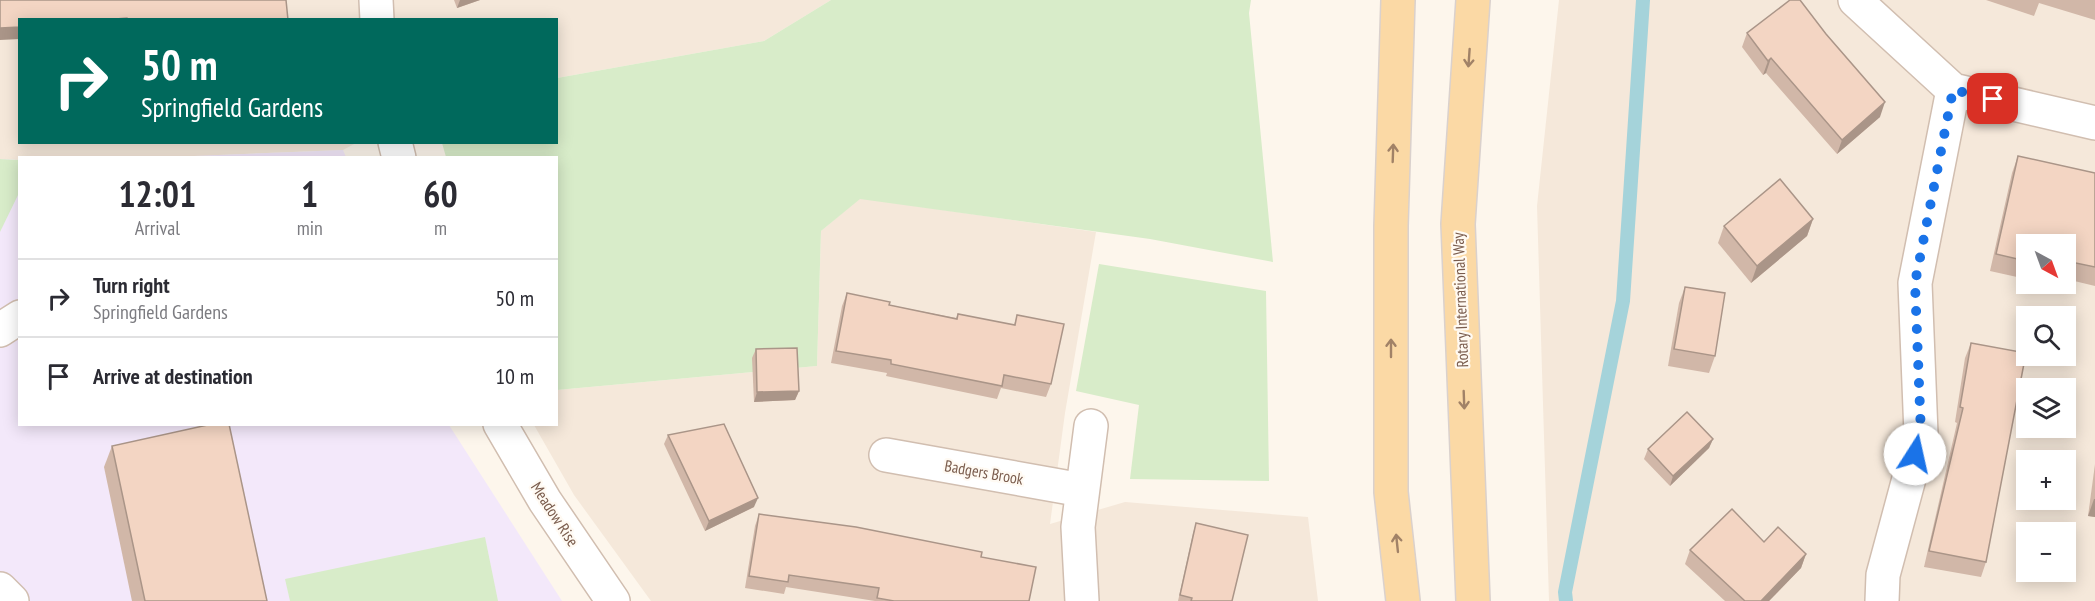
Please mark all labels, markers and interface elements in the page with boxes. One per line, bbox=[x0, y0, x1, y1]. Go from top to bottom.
text: 50 m bbox=[141, 37, 218, 92]
icon: right bbox=[42, 42, 120, 120]
one-way arrow bbox=[1463, 48, 1474, 68]
pin bbox=[1967, 73, 2018, 124]
icon: arrive bbox=[1976, 82, 2009, 115]
text: Springfield Gardens bbox=[141, 90, 323, 124]
one-way arrow bbox=[1388, 144, 1399, 164]
text: 12:01 bbox=[118, 170, 196, 217]
text: 1 bbox=[301, 170, 318, 217]
text: 60 bbox=[423, 170, 458, 217]
text: Arrival bbox=[135, 215, 180, 241]
text: min bbox=[297, 215, 323, 241]
text: m bbox=[434, 215, 447, 241]
street label: Rotary International Way bbox=[1448, 232, 1472, 368]
north arrow bbox=[2016, 234, 2076, 294]
map controls bbox=[2016, 234, 2076, 582]
text: Turn right bbox=[93, 271, 170, 299]
icon: right bbox=[42, 282, 75, 315]
text: 50 m bbox=[495, 284, 534, 312]
text: Springfield Gardens bbox=[93, 299, 228, 325]
button: search bbox=[2016, 306, 2076, 366]
one-way arrow bbox=[1385, 339, 1397, 359]
icon: arrive bbox=[42, 360, 75, 393]
text: Arrive at destination bbox=[93, 362, 253, 390]
text: 10 m bbox=[495, 362, 534, 390]
button: layers bbox=[2016, 378, 2076, 438]
one-way arrow bbox=[1458, 389, 1470, 409]
position arrow bbox=[1883, 422, 1947, 486]
button: + bbox=[2016, 450, 2076, 510]
street label: Badgers Brook bbox=[943, 455, 1026, 489]
street label: Meadow Rise bbox=[527, 478, 583, 550]
button: − bbox=[2016, 522, 2076, 582]
one-way arrow bbox=[1391, 533, 1402, 553]

